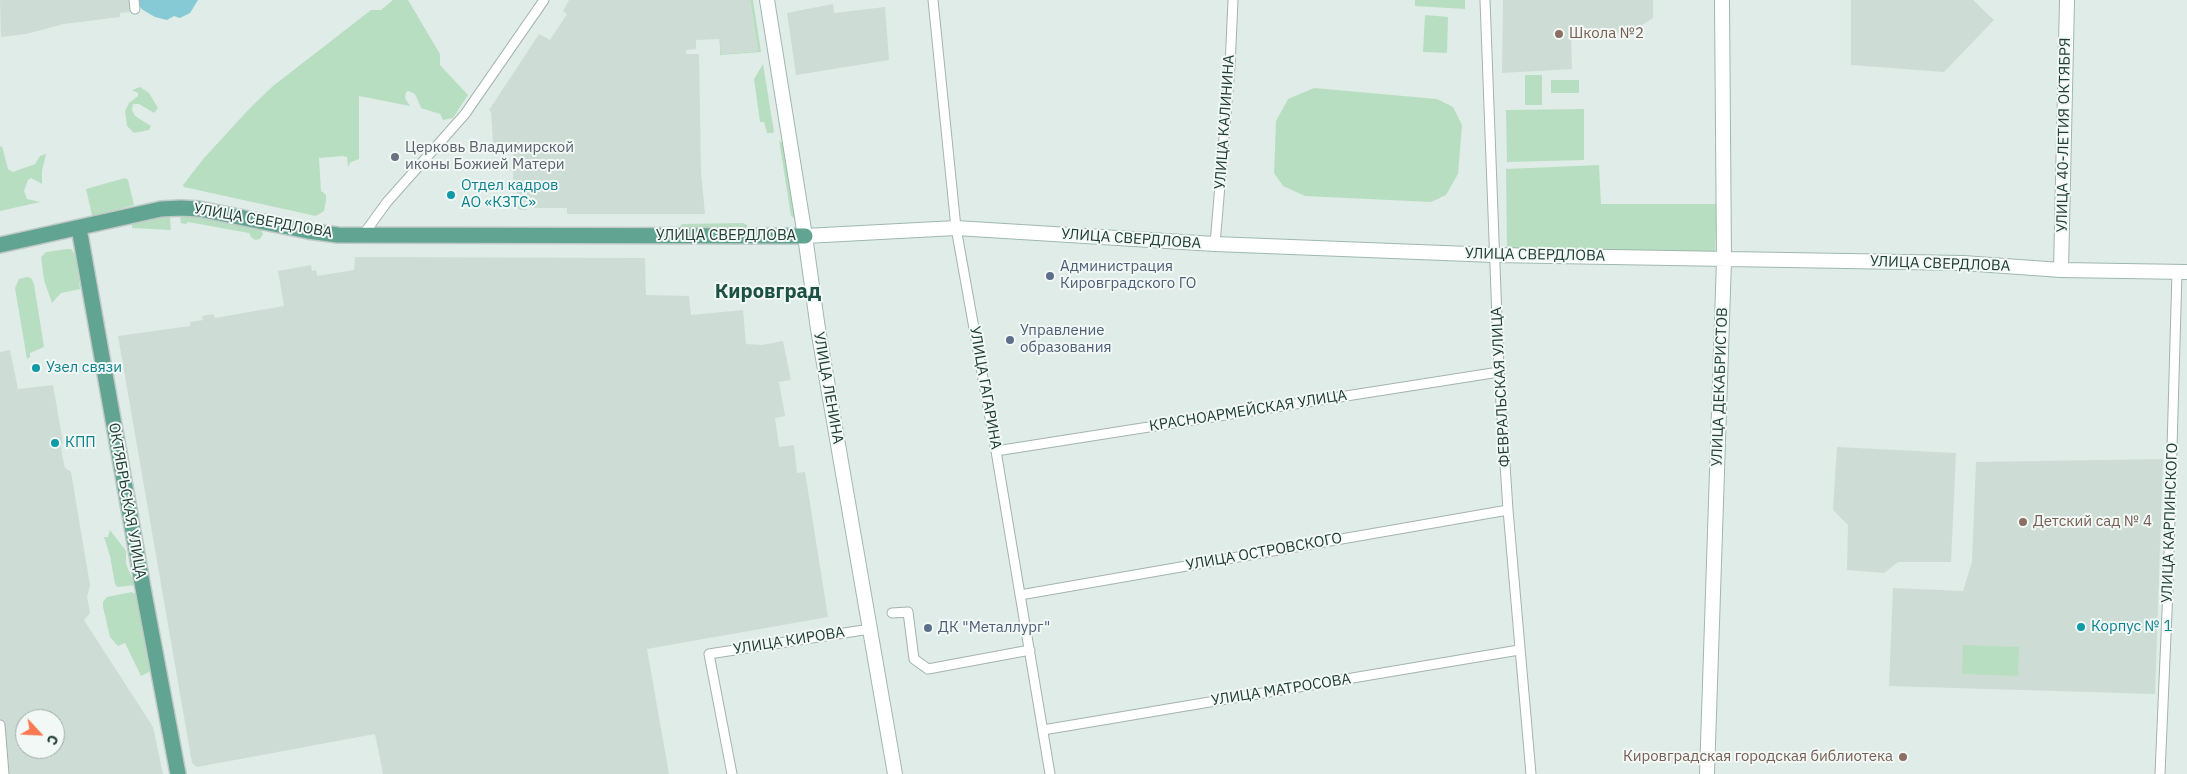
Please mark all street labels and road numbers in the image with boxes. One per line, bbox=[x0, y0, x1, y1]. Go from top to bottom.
street label: УЛИЦА 40-ЛЕТИЯ ОКТЯБРЯ bbox=[2053, 37, 2075, 233]
street label: УЛИЦА КАЛИНИНА bbox=[1211, 54, 1239, 190]
street label: УЛИЦА СВЕРДЛОВА bbox=[192, 200, 334, 242]
street label: УЛИЦА СВЕРДЛОВА bbox=[1060, 225, 1202, 253]
street label: УЛИЦА СВЕРДЛОВА bbox=[656, 227, 796, 245]
street label: УЛИЦА СВЕРДЛОВА bbox=[1465, 245, 1605, 265]
street label: УЛИЦА СВЕРДЛОВА bbox=[1870, 253, 2010, 275]
street label: ФЕВРАЛЬСКАЯ УЛИЦА bbox=[1488, 306, 1514, 468]
street label: УЛИЦА ДЕКАБРИСТОВ bbox=[1708, 307, 1732, 467]
street label: УЛИЦА ГАГАРИНА bbox=[965, 325, 1005, 451]
street label: УЛИЦА ЛЕНИНА bbox=[809, 331, 847, 445]
street label: КРАСНОАРМЕЙСКАЯ УЛИЦА bbox=[1148, 386, 1348, 436]
street label: ОКТЯБРЬСКАЯ УЛИЦА bbox=[104, 421, 150, 581]
street label: УЛИЦА КАРПИНСКОГО bbox=[2158, 442, 2182, 604]
street label: УЛИЦА ОСТРОВСКОГО bbox=[1185, 529, 1343, 575]
street label: УЛИЦА КИРОВА bbox=[732, 623, 846, 659]
street label: УЛИЦА МАТРОСОВА bbox=[1210, 670, 1352, 710]

